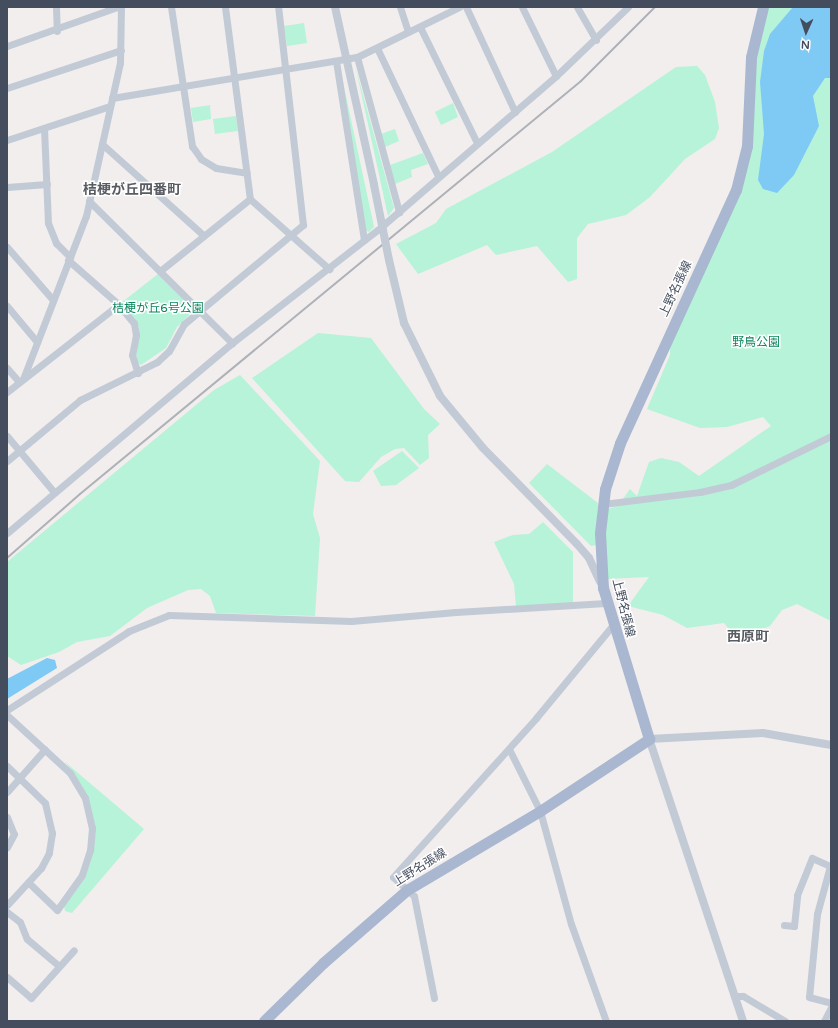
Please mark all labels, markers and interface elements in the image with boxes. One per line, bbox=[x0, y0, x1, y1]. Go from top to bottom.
north arrow bbox=[786, 12, 826, 52]
text: N bbox=[801, 38, 810, 51]
district label: 桔梗が丘四番町 bbox=[83, 182, 181, 198]
street label: 上野名張線 bbox=[657, 259, 695, 319]
park label: 桔梗が丘6号公園 bbox=[112, 302, 204, 316]
park label: 野鳥公園 bbox=[732, 336, 780, 350]
street label: 上野名張線 bbox=[609, 577, 637, 639]
district label: 西原町 bbox=[727, 629, 769, 645]
street label: 上野名張線 bbox=[391, 846, 449, 890]

